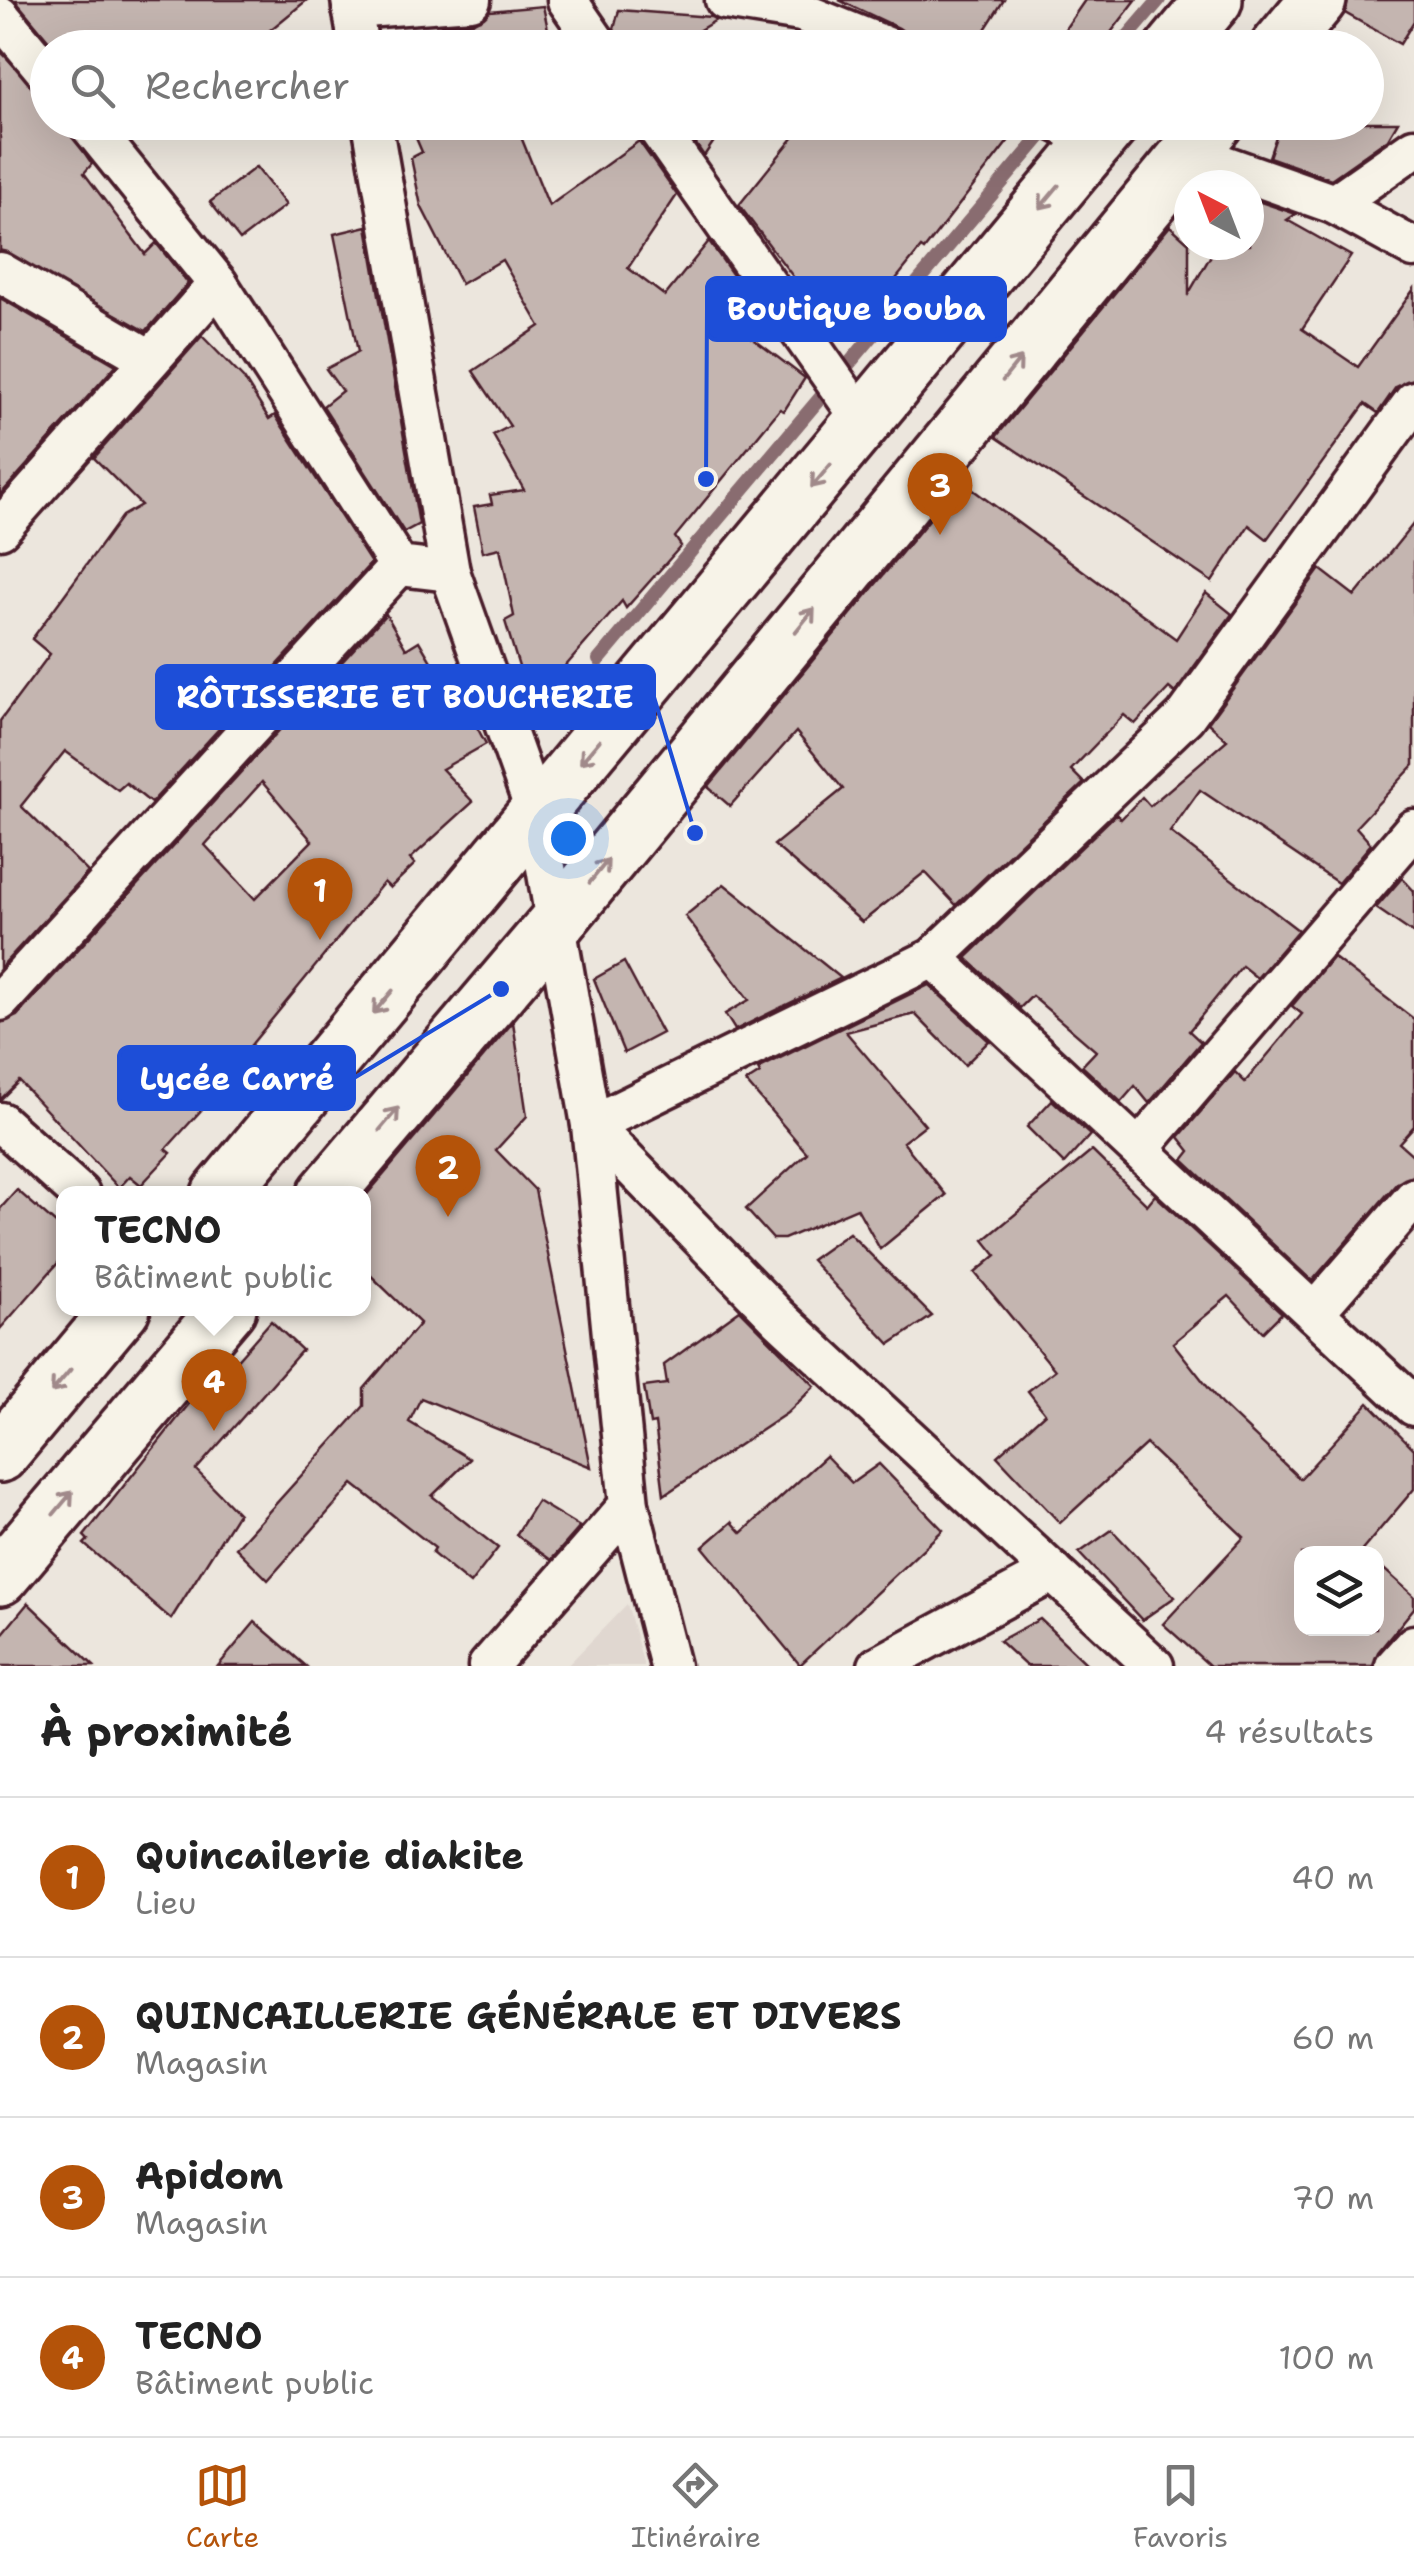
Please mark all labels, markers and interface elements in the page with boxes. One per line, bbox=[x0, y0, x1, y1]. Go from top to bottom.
search box bbox=[30, 30, 1384, 140]
icon: search bbox=[65, 58, 120, 113]
text: Rechercher bbox=[145, 60, 350, 111]
north arrow bbox=[1174, 170, 1264, 260]
one-way arrow bbox=[1038, 184, 1061, 209]
callout: Boutique bouba bbox=[707, 278, 1005, 340]
text: Boutique bouba bbox=[727, 287, 985, 330]
one-way arrow bbox=[1001, 357, 1023, 383]
pin: 3 bbox=[908, 452, 972, 535]
one-way arrow bbox=[811, 462, 833, 488]
one-way arrow bbox=[794, 607, 815, 634]
callout: RÔTISSERIE ET BOUCHERIE bbox=[157, 666, 654, 728]
text: RÔTISSERIE ET BOUCHERIE bbox=[176, 675, 634, 718]
one-way arrow bbox=[580, 738, 602, 764]
your location bbox=[543, 813, 594, 864]
pin: 1 bbox=[288, 858, 352, 940]
one-way arrow bbox=[588, 858, 610, 884]
one-way arrow bbox=[372, 988, 394, 1014]
callout: Lycée Carré bbox=[119, 1047, 354, 1109]
text: Lycée Carré bbox=[140, 1057, 334, 1100]
one-way arrow bbox=[378, 1107, 400, 1133]
pin: 2 bbox=[416, 1134, 480, 1217]
popup bbox=[56, 1186, 371, 1316]
text: TECNO bbox=[94, 1204, 222, 1255]
text: Bâtiment public bbox=[94, 1255, 333, 1298]
pin: 4 bbox=[182, 1348, 246, 1431]
one-way arrow bbox=[50, 1368, 72, 1394]
one-way arrow bbox=[52, 1490, 74, 1516]
map controls bbox=[1294, 1546, 1384, 1636]
button: layers bbox=[1294, 1546, 1384, 1636]
text: À proximité bbox=[40, 1703, 293, 1759]
text: 4 résultats bbox=[1204, 1710, 1374, 1753]
text: Quincailerie diakite bbox=[135, 1830, 524, 1881]
text: 1 bbox=[65, 1856, 80, 1899]
text: 40 m bbox=[1291, 1856, 1374, 1899]
text: Lieu bbox=[135, 1881, 196, 1924]
text: QUINCAILLERIE GÉNÉRALE ET DIVERS bbox=[135, 1990, 901, 2041]
text: 2 bbox=[61, 2016, 84, 2059]
text: 60 m bbox=[1292, 2016, 1374, 2059]
text: Magasin bbox=[135, 2041, 268, 2084]
text: Apidom bbox=[135, 2150, 284, 2201]
text: 3 bbox=[61, 2176, 84, 2219]
text: 70 m bbox=[1291, 2176, 1374, 2219]
text: Magasin bbox=[135, 2201, 268, 2244]
text: TECNO bbox=[135, 2310, 263, 2361]
text: 4 bbox=[61, 2336, 84, 2379]
text: 100 m bbox=[1278, 2336, 1374, 2379]
text: Bâtiment public bbox=[135, 2361, 374, 2404]
tab: Carte bbox=[186, 2458, 259, 2556]
tab: Itinéraire bbox=[631, 2458, 761, 2556]
tab: Favoris bbox=[1133, 2458, 1228, 2556]

